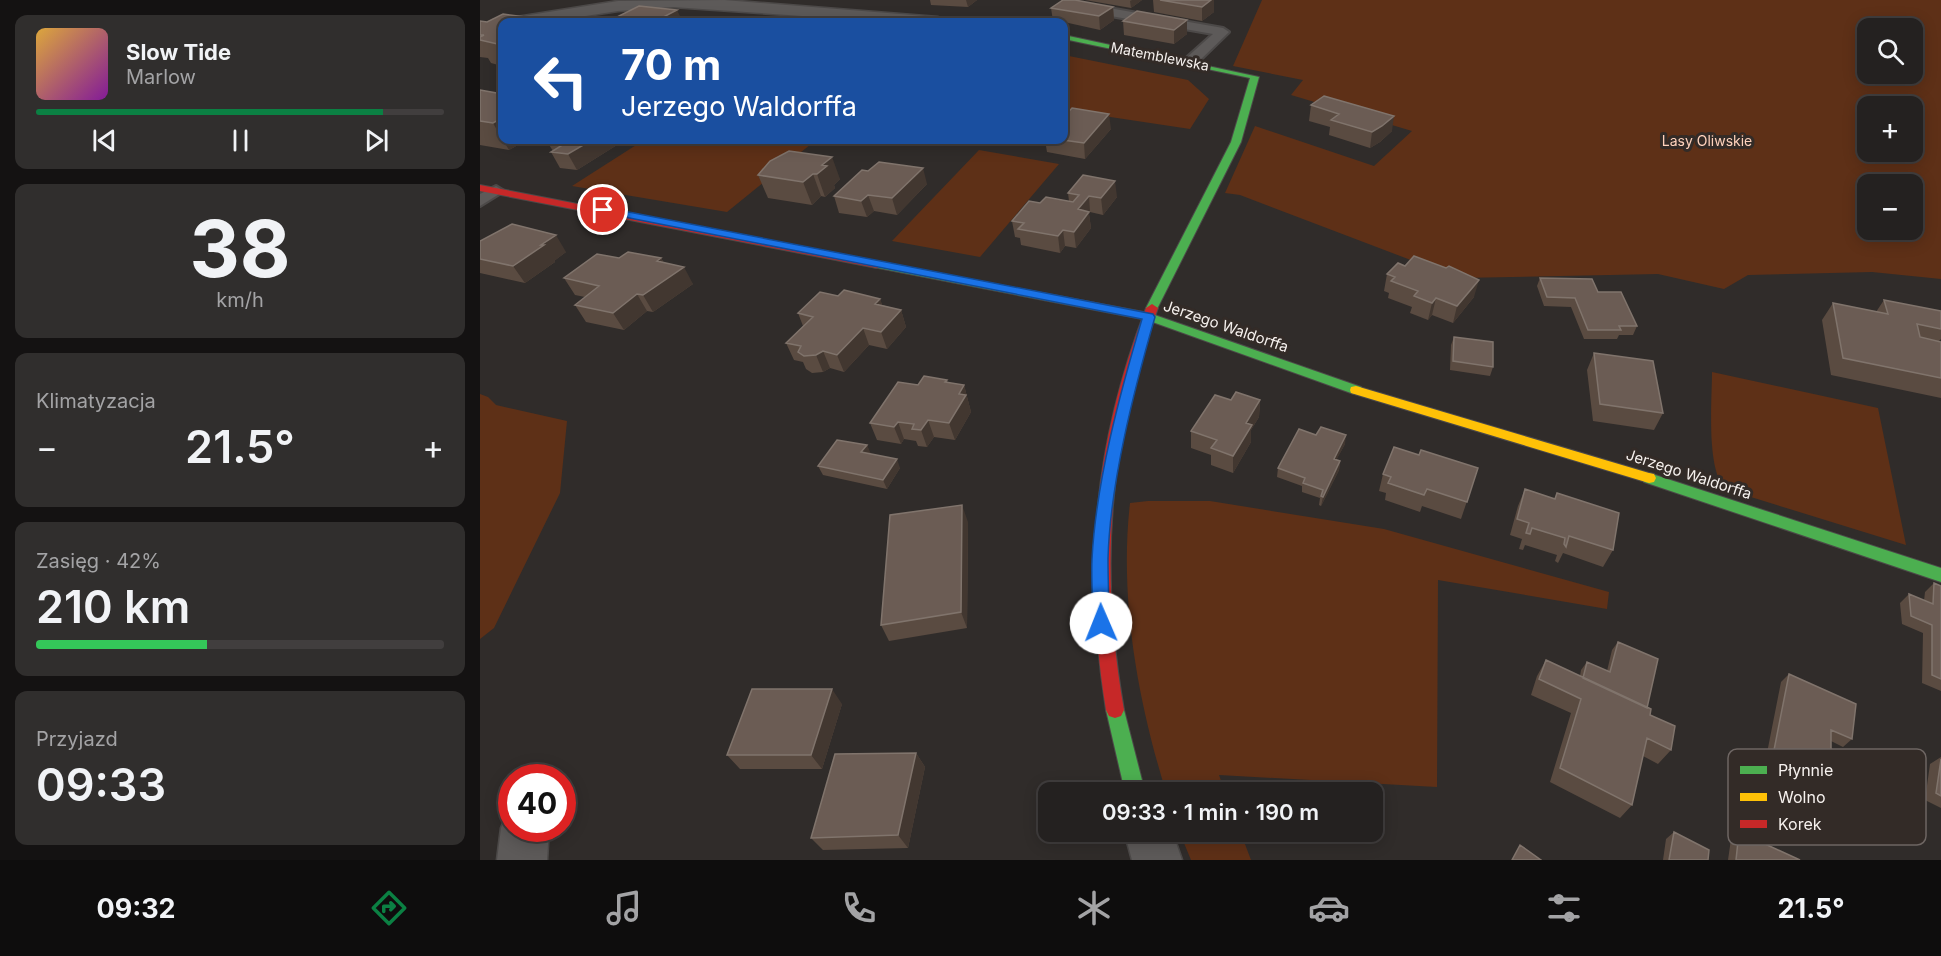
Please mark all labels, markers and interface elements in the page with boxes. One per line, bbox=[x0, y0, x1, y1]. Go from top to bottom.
map controls bbox=[1857, 18, 1923, 240]
button: search bbox=[1857, 18, 1923, 84]
street label: Matemblewska bbox=[1109, 38, 1211, 74]
text: Slow Tide bbox=[126, 39, 231, 65]
text: 70 m bbox=[621, 39, 721, 90]
icon: left bbox=[522, 42, 600, 120]
text: Marlow bbox=[126, 65, 196, 89]
text: Jerzego Waldorffa bbox=[621, 90, 857, 123]
button: + bbox=[1857, 96, 1923, 162]
icon: previous bbox=[88, 124, 121, 157]
icon: pause bbox=[224, 124, 257, 157]
icon: next bbox=[360, 124, 393, 157]
park label: Lasy Oliwskie bbox=[1662, 132, 1752, 149]
button: − bbox=[1857, 174, 1923, 240]
pin bbox=[577, 184, 628, 235]
icon: arrive bbox=[586, 193, 619, 226]
text: 38 bbox=[189, 201, 291, 296]
text: km/h bbox=[216, 288, 264, 312]
street label: Jerzego Waldorffa bbox=[1161, 296, 1291, 356]
text: Klimatyzacja bbox=[36, 389, 156, 413]
text: 21.5° bbox=[185, 419, 295, 474]
text: − bbox=[36, 427, 58, 467]
text: + bbox=[422, 427, 444, 467]
street label: Jerzego Waldorffa bbox=[1624, 445, 1754, 503]
text: Zasięg · 42% bbox=[36, 549, 161, 573]
text: 210 km bbox=[36, 579, 190, 634]
position arrow bbox=[1069, 591, 1133, 655]
text: Przyjazd bbox=[36, 727, 118, 751]
legend bbox=[1728, 749, 1926, 845]
text: 09:33 bbox=[36, 757, 166, 812]
text: Płynnie bbox=[1778, 760, 1833, 780]
speed limit sign: 40 bbox=[498, 764, 576, 842]
text: Wolno bbox=[1778, 787, 1825, 807]
text: 09:33 · 1 min · 190 m bbox=[1102, 799, 1319, 825]
text: Korek bbox=[1778, 814, 1822, 834]
icon: directions bbox=[368, 887, 410, 929]
icon: music bbox=[603, 887, 645, 929]
icon: phone bbox=[838, 887, 880, 929]
icon: climate bbox=[1073, 887, 1115, 929]
icon: car bbox=[1308, 887, 1350, 929]
icon: filters bbox=[1543, 887, 1585, 929]
text: 09:32 bbox=[96, 892, 176, 925]
text: 21.5° bbox=[1778, 892, 1845, 925]

